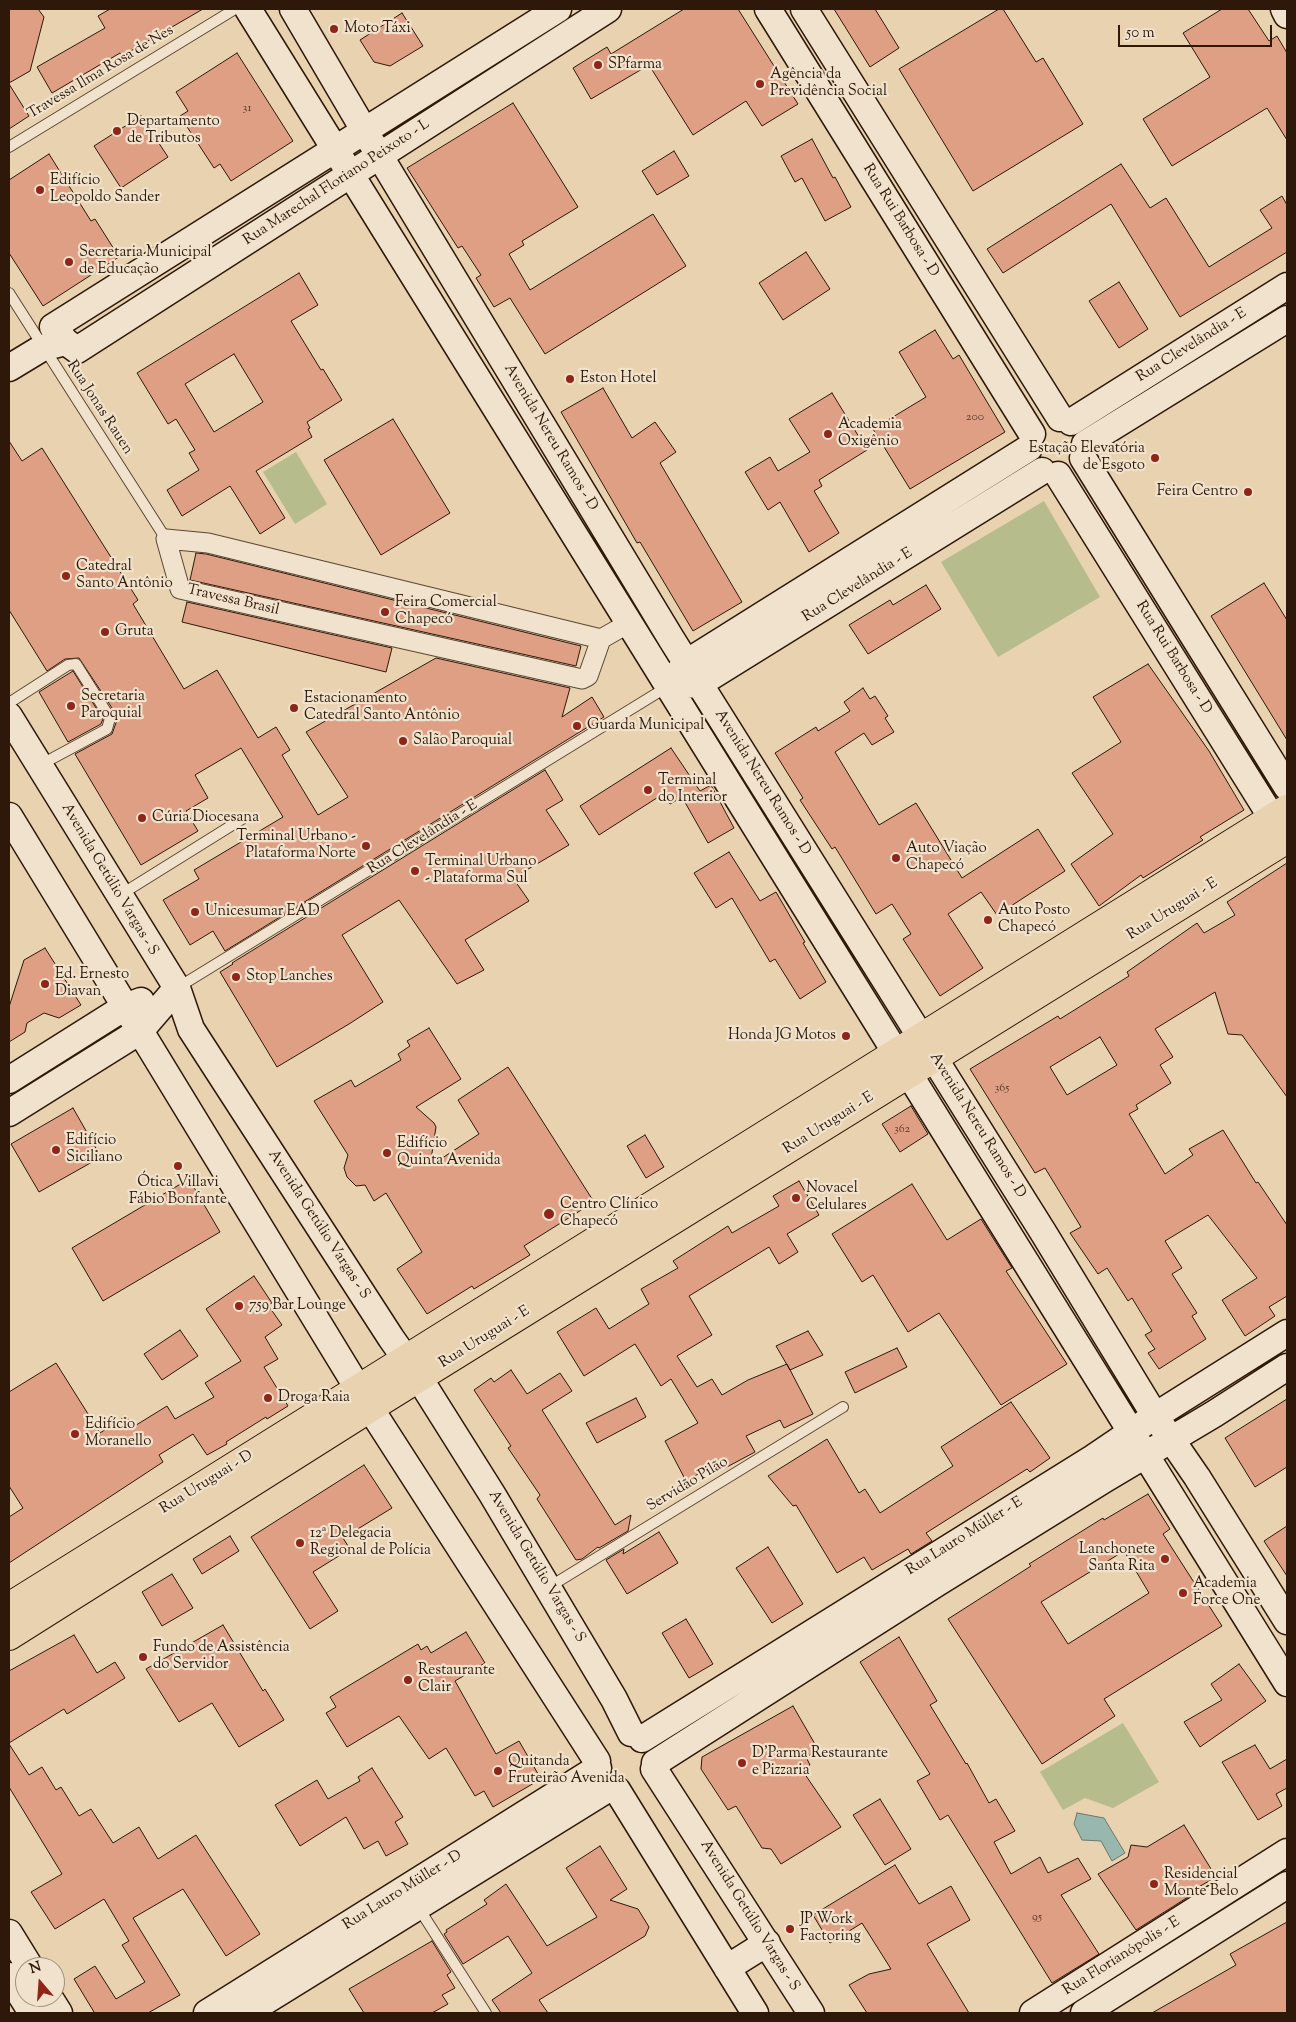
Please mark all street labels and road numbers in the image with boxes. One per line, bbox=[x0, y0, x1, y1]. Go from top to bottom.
street label: Travessa Ilma Rosa de Nes bbox=[25, 22, 177, 124]
street label: Rua Marechal Floriano Peixoto - L bbox=[240, 116, 434, 250]
street label: Rua Rui Barbosa - D bbox=[858, 161, 942, 281]
street label: Rua Clevelândia - E bbox=[1134, 305, 1250, 387]
street label: Rua Jonas Rauen bbox=[62, 358, 136, 458]
street label: Avenida Nereu Ramos - D bbox=[499, 361, 601, 515]
street label: Rua Clevelândia - E bbox=[800, 545, 916, 627]
street label: Travessa Brasil bbox=[185, 582, 281, 620]
street label: Rua Rui Barbosa - D bbox=[1131, 598, 1215, 718]
street label: Avenida Nereu Ramos - D bbox=[710, 707, 814, 859]
street label: Rua Clevelândia - E bbox=[365, 797, 481, 879]
street label: Avenida Getúlio Vargas - S bbox=[56, 801, 162, 959]
street label: Rua Uruguai - E bbox=[1124, 875, 1222, 945]
street label: Avenida Nereu Ramos - D bbox=[925, 1050, 1029, 1202]
street label: Rua Uruguai - E bbox=[780, 1089, 878, 1159]
street label: Avenida Getúlio Vargas - S bbox=[263, 1147, 373, 1303]
street label: Rua Uruguai - E bbox=[436, 1303, 534, 1373]
street label: Rua Uruguai - D bbox=[157, 1447, 257, 1519]
street label: Servidão Pilão bbox=[644, 1454, 732, 1516]
street label: Avenida Getúlio Vargas - S bbox=[483, 1488, 589, 1646]
street label: Rua Lauro Müller - E bbox=[903, 1494, 1027, 1580]
street label: Avenida Getúlio Vargas - S bbox=[695, 1837, 803, 1995]
street label: Rua Lauro Müller - D bbox=[340, 1847, 466, 1935]
street label: Rua Florianópolis - E bbox=[1060, 1914, 1184, 2000]

